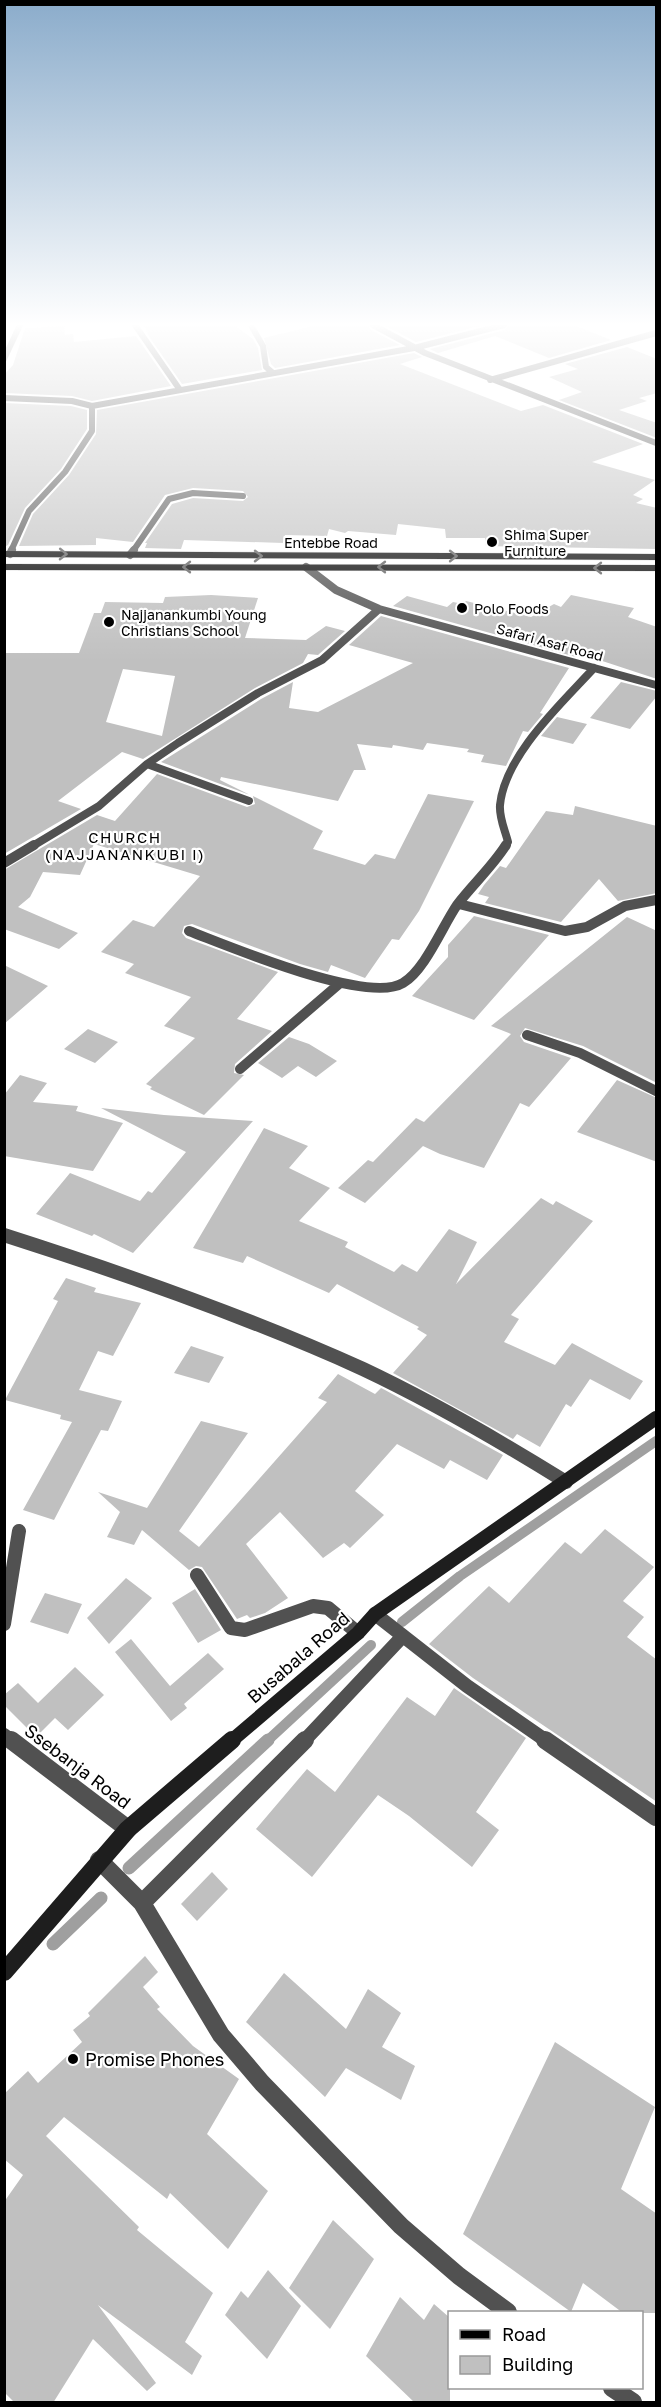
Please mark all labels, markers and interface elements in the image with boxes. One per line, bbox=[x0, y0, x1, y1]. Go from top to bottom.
place label: Shima Super Furniture bbox=[504, 526, 589, 559]
street label: Entebbe Road bbox=[284, 534, 378, 551]
marker: Shima Super Furniture bbox=[485, 535, 499, 549]
one-way arrow bbox=[58, 548, 67, 561]
one-way arrow bbox=[253, 550, 262, 562]
one-way arrow bbox=[448, 550, 457, 562]
one-way arrow bbox=[183, 561, 192, 573]
one-way arrow bbox=[378, 561, 387, 573]
one-way arrow bbox=[594, 562, 603, 574]
place label: Polo Foods bbox=[474, 600, 549, 617]
marker: Polo Foods bbox=[455, 601, 469, 615]
place label: Najjanankumbi Young Christians School bbox=[121, 606, 267, 639]
marker: Najjanankumbi Young Christians School bbox=[102, 615, 116, 629]
street label: Safari Asaf Road bbox=[495, 620, 605, 664]
district label: CHURCH (NAJJANANKUBI I) bbox=[45, 828, 205, 863]
street label: Busabala Road bbox=[242, 1607, 354, 1707]
street label: Ssebanja Road bbox=[21, 1719, 135, 1813]
place label: Promise Phones bbox=[85, 2048, 224, 2070]
marker: Promise Phones bbox=[66, 2052, 80, 2066]
legend bbox=[448, 2311, 643, 2389]
text: Road bbox=[502, 2323, 546, 2345]
text: Building bbox=[502, 2353, 573, 2375]

